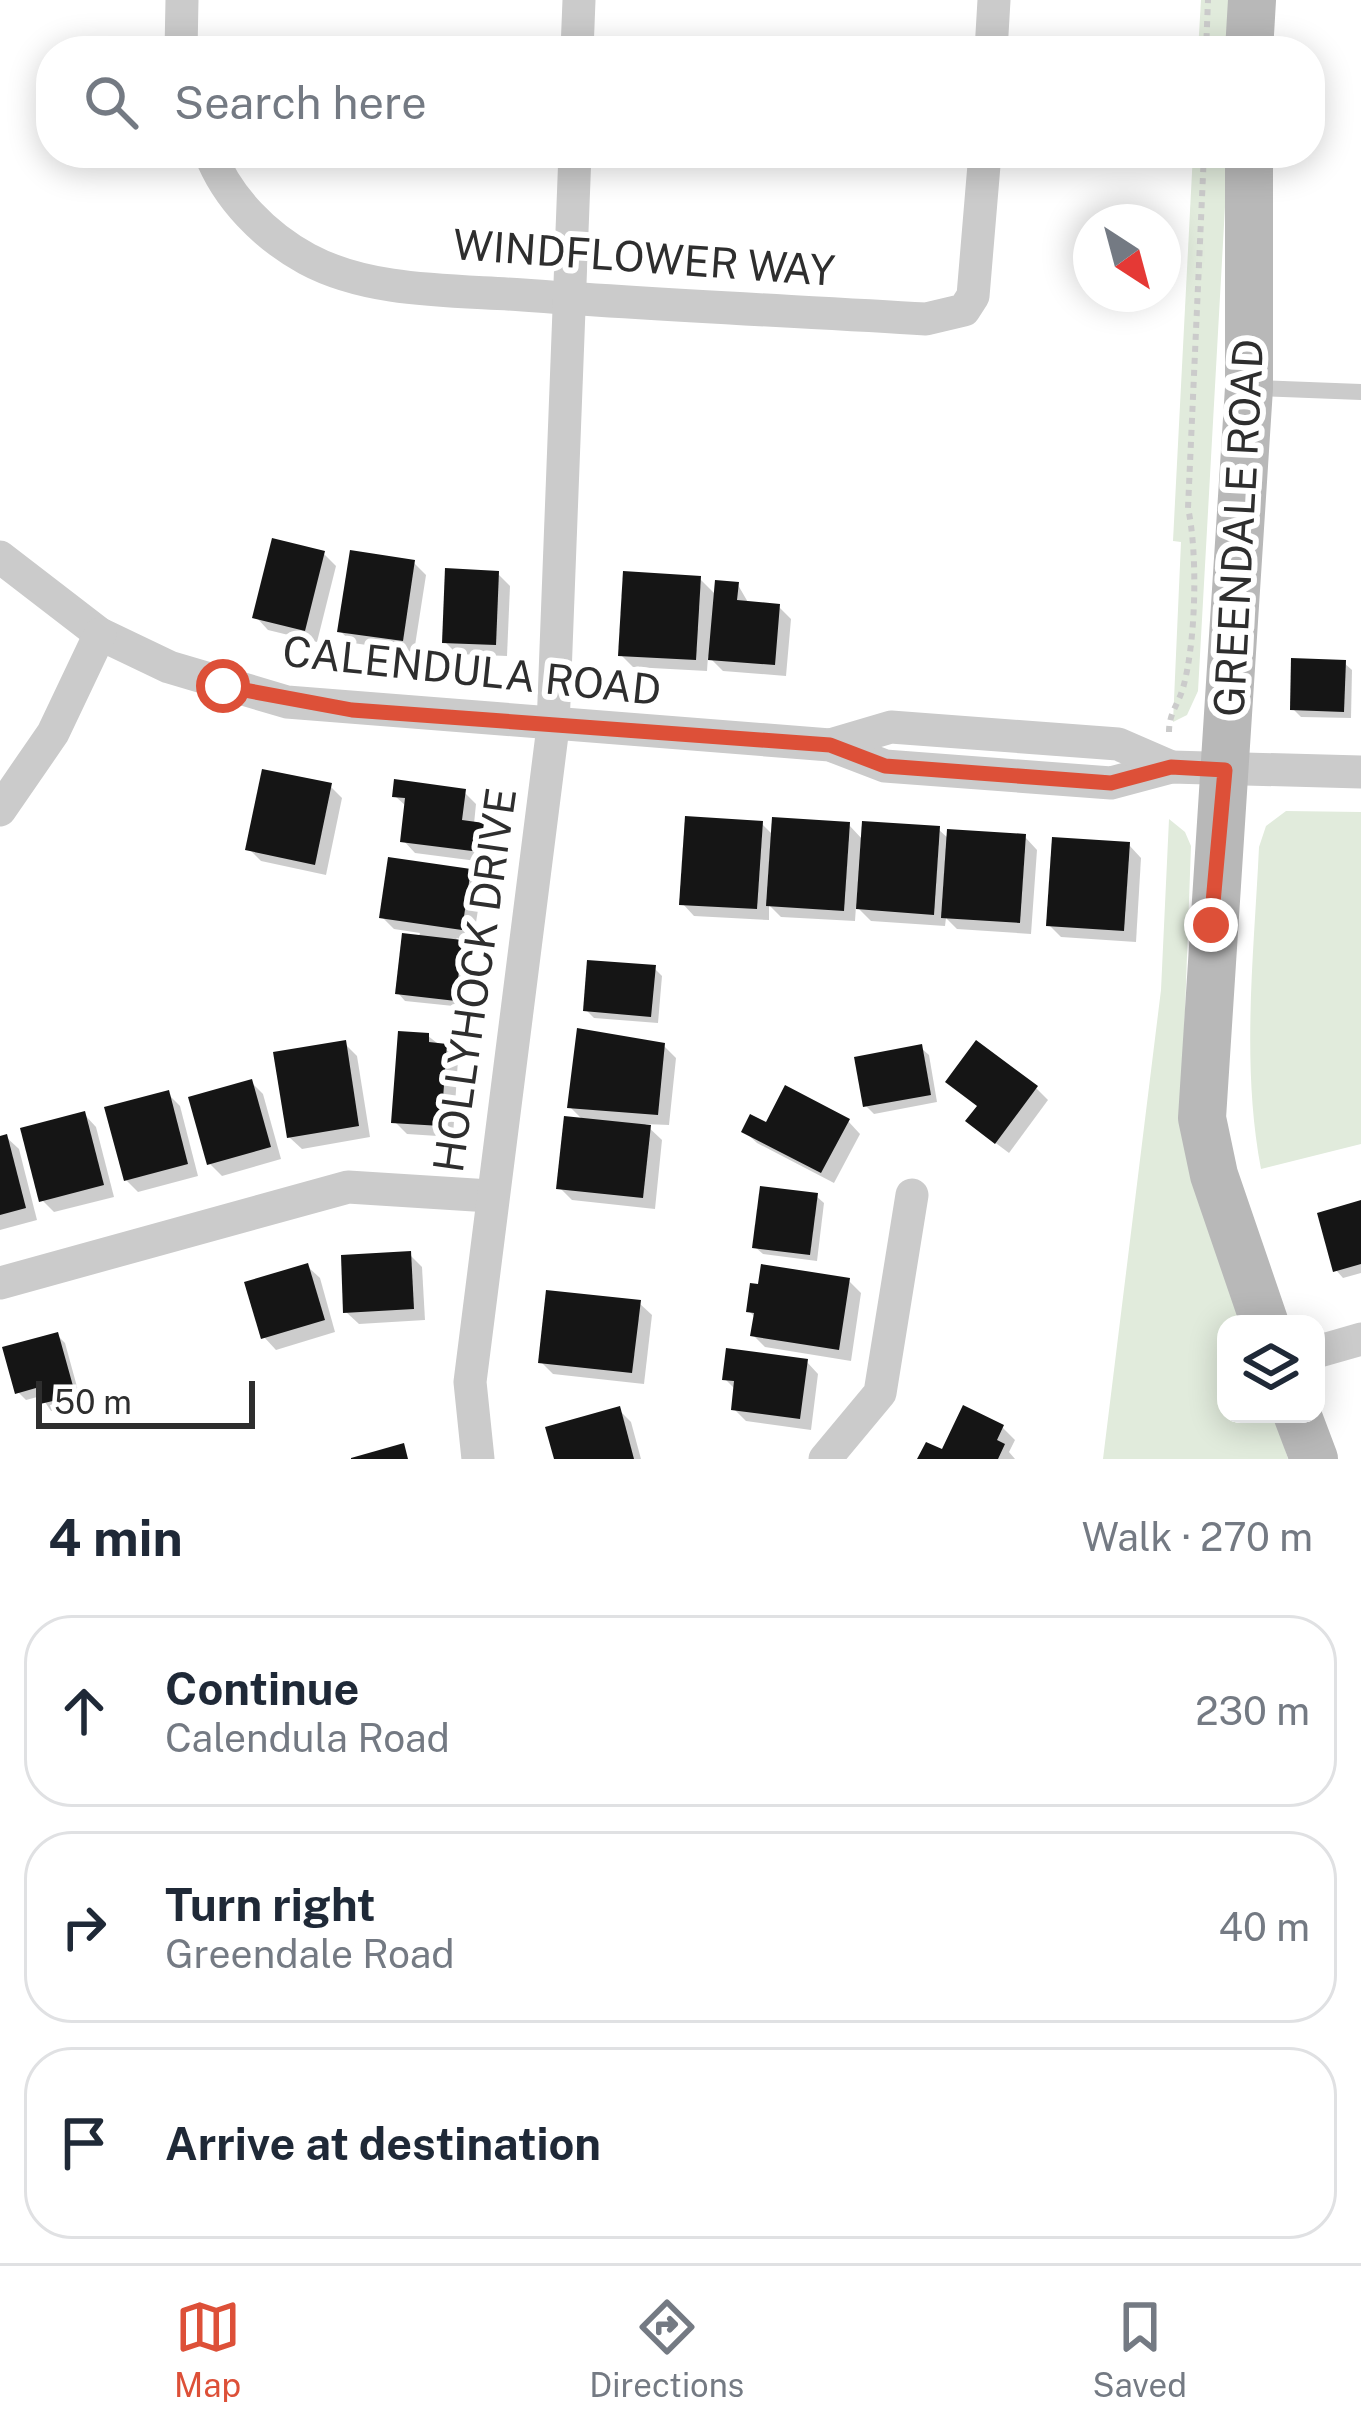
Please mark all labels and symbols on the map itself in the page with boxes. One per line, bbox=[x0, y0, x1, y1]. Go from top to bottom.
north arrow bbox=[1073, 204, 1181, 312]
street label: WINDFLOWER WAY bbox=[451, 219, 837, 295]
street label: GREENDALE ROAD bbox=[1204, 338, 1272, 718]
street label: CALENDULA ROAD bbox=[280, 626, 664, 714]
route start bbox=[196, 659, 250, 713]
street label: HOLLYHOCK DRIVE bbox=[423, 785, 525, 1175]
route end bbox=[1184, 898, 1238, 952]
scale bar bbox=[36, 1375, 255, 1428]

